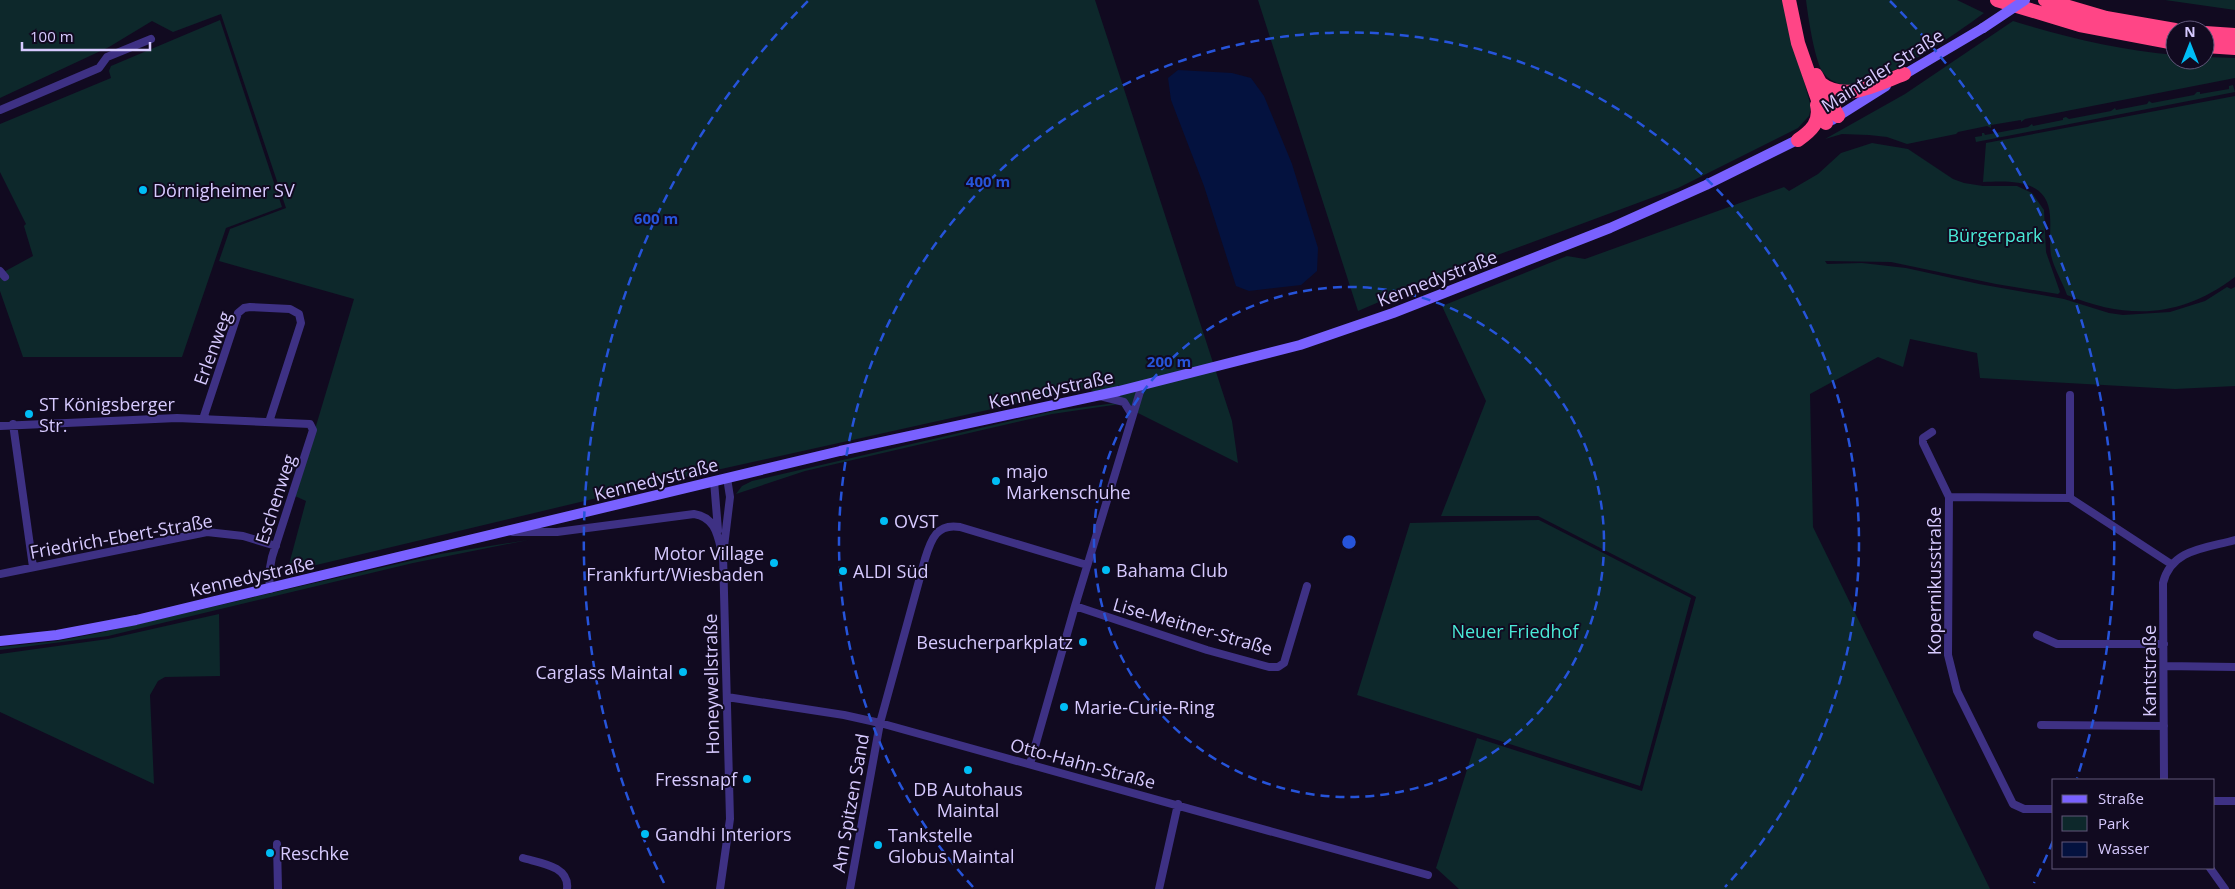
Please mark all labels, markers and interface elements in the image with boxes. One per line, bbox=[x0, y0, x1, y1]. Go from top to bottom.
scale bar bbox=[22, 20, 150, 52]
north arrow bbox=[2165, 20, 2215, 70]
text: N bbox=[2184, 22, 2196, 41]
street label: Maintaler Straße bbox=[1816, 23, 1948, 117]
text: 100 m bbox=[30, 26, 74, 46]
text: 400 m bbox=[966, 171, 1010, 191]
place label: Dörnigheimer SV bbox=[153, 178, 295, 202]
marker: Dörnigheimer SV bbox=[137, 184, 149, 196]
text: 600 m bbox=[634, 208, 678, 228]
park label: Bürgerpark bbox=[1947, 223, 2043, 247]
street label: Kennedystraße bbox=[1373, 244, 1501, 312]
street label: Erlenweg bbox=[188, 308, 236, 388]
text: 200 m bbox=[1147, 351, 1191, 371]
street label: Kennedystraße bbox=[986, 364, 1116, 414]
place label: ST Königsberger Str. bbox=[39, 392, 176, 437]
marker: ST Königsberger Str. bbox=[23, 408, 35, 420]
street label: Eschenweg bbox=[249, 451, 301, 547]
street label: Kennedystraße bbox=[591, 452, 721, 506]
place label: majo Markenschuhe bbox=[1006, 459, 1131, 504]
marker: majo Markenschuhe bbox=[990, 475, 1002, 487]
street label: Kopernikusstraße bbox=[1922, 507, 1946, 655]
street label: Friedrich-Ebert-Straße bbox=[28, 508, 214, 564]
place label: OVST bbox=[894, 509, 939, 533]
marker: OVST bbox=[878, 515, 890, 527]
centre of rings bbox=[1340, 533, 1358, 551]
place label: Motor Village Frankfurt/Wiesbaden bbox=[586, 541, 764, 586]
street label: Kennedystraße bbox=[187, 550, 317, 602]
marker: Motor Village Frankfurt/Wiesbaden bbox=[768, 557, 780, 569]
place label: Bahama Club bbox=[1116, 558, 1228, 582]
place label: ALDI Süd bbox=[853, 559, 928, 583]
marker: Bahama Club bbox=[1100, 564, 1112, 576]
marker: ALDI Süd bbox=[837, 565, 849, 577]
street label: Lise-Meitner-Straße bbox=[1110, 592, 1276, 660]
street label: Honeywellstraße bbox=[698, 613, 724, 755]
park label: Neuer Friedhof bbox=[1451, 619, 1579, 643]
street label: Kantstraße bbox=[2137, 625, 2161, 717]
place label: Besucherparkplatz bbox=[916, 630, 1073, 654]
marker: Besucherparkplatz bbox=[1077, 636, 1089, 648]
place label: Carglass Maintal bbox=[535, 660, 673, 684]
marker: Carglass Maintal bbox=[677, 666, 689, 678]
place label: Marie-Curie-Ring bbox=[1074, 695, 1215, 719]
marker: Marie-Curie-Ring bbox=[1058, 701, 1070, 713]
street label: Am Spitzen Sand bbox=[826, 732, 874, 874]
street label: Otto-Hahn-Straße bbox=[1008, 732, 1158, 794]
marker: DB Autohaus Maintal bbox=[962, 764, 974, 776]
place label: Fressnapf bbox=[655, 767, 738, 791]
marker: Fressnapf bbox=[741, 773, 753, 785]
place label: DB Autohaus Maintal bbox=[913, 777, 1023, 822]
legend bbox=[2052, 779, 2215, 869]
text: Straße bbox=[2098, 788, 2144, 808]
text: Park bbox=[2098, 813, 2129, 833]
place label: Gandhi Interiors bbox=[655, 822, 792, 846]
place label: Tankstelle Globus Maintal bbox=[888, 823, 1015, 868]
marker: Gandhi Interiors bbox=[639, 828, 651, 840]
text: Wasser bbox=[2098, 838, 2149, 858]
marker: Tankstelle Globus Maintal bbox=[872, 839, 884, 851]
place label: Reschke bbox=[280, 841, 349, 865]
marker: Reschke bbox=[264, 847, 276, 859]

